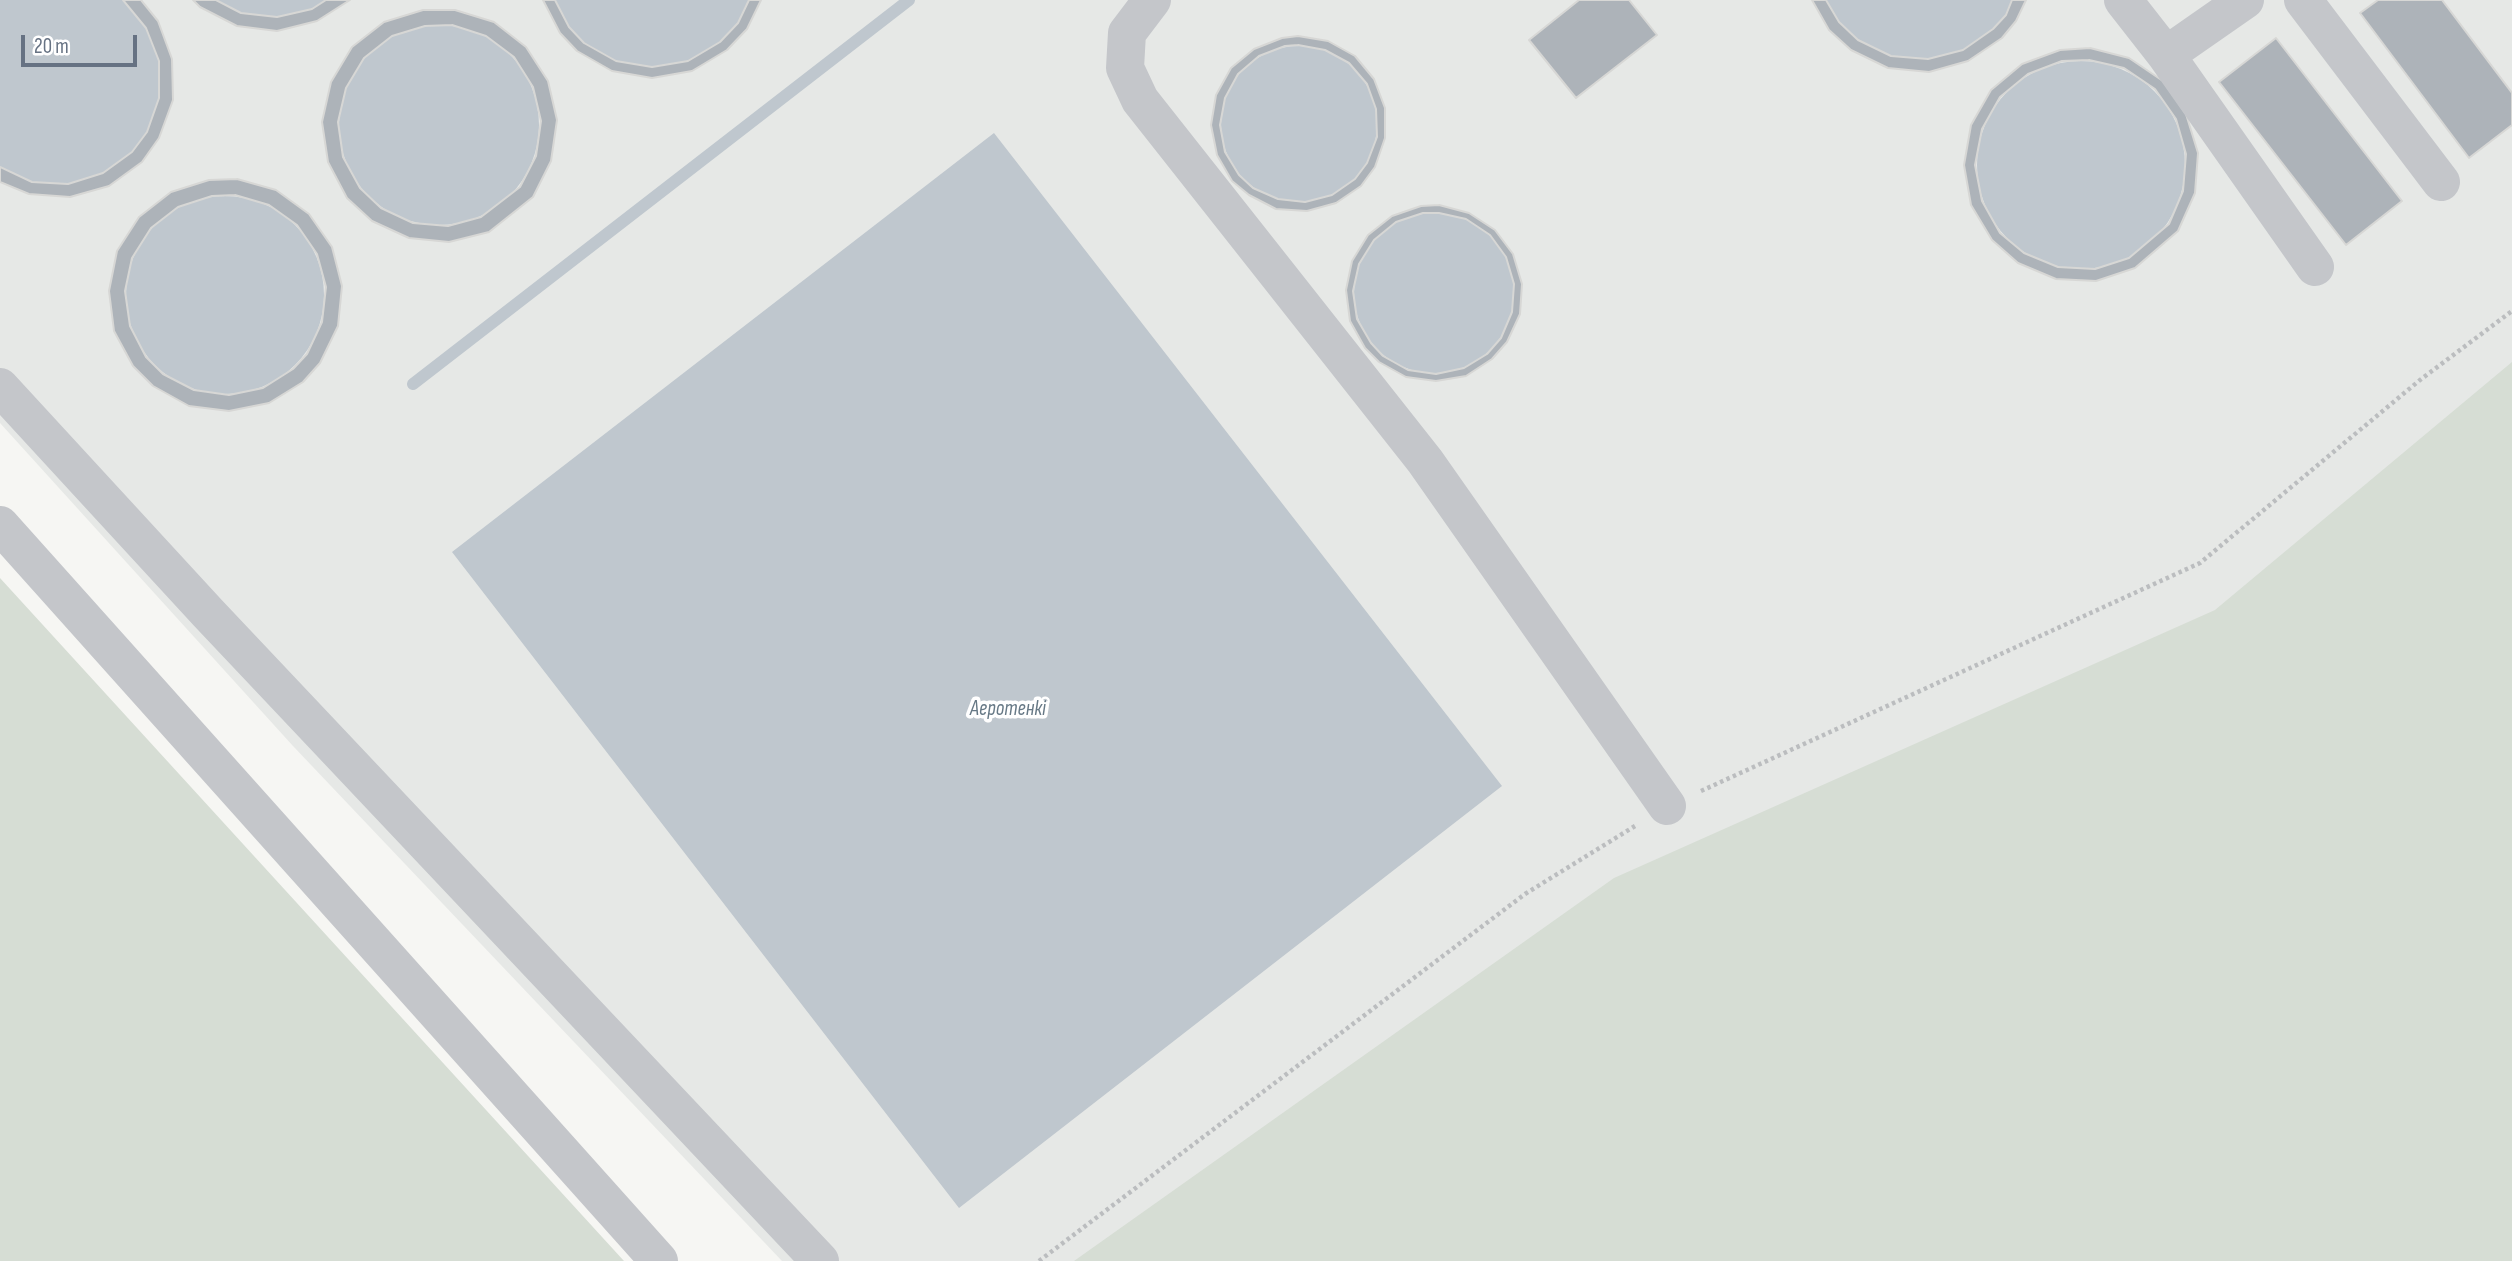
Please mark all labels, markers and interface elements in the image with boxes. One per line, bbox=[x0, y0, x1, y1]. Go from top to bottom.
scale bar bbox=[24, 21, 140, 65]
text: 20 m bbox=[34, 34, 69, 59]
water label: Аеротенкі bbox=[970, 697, 1046, 723]

